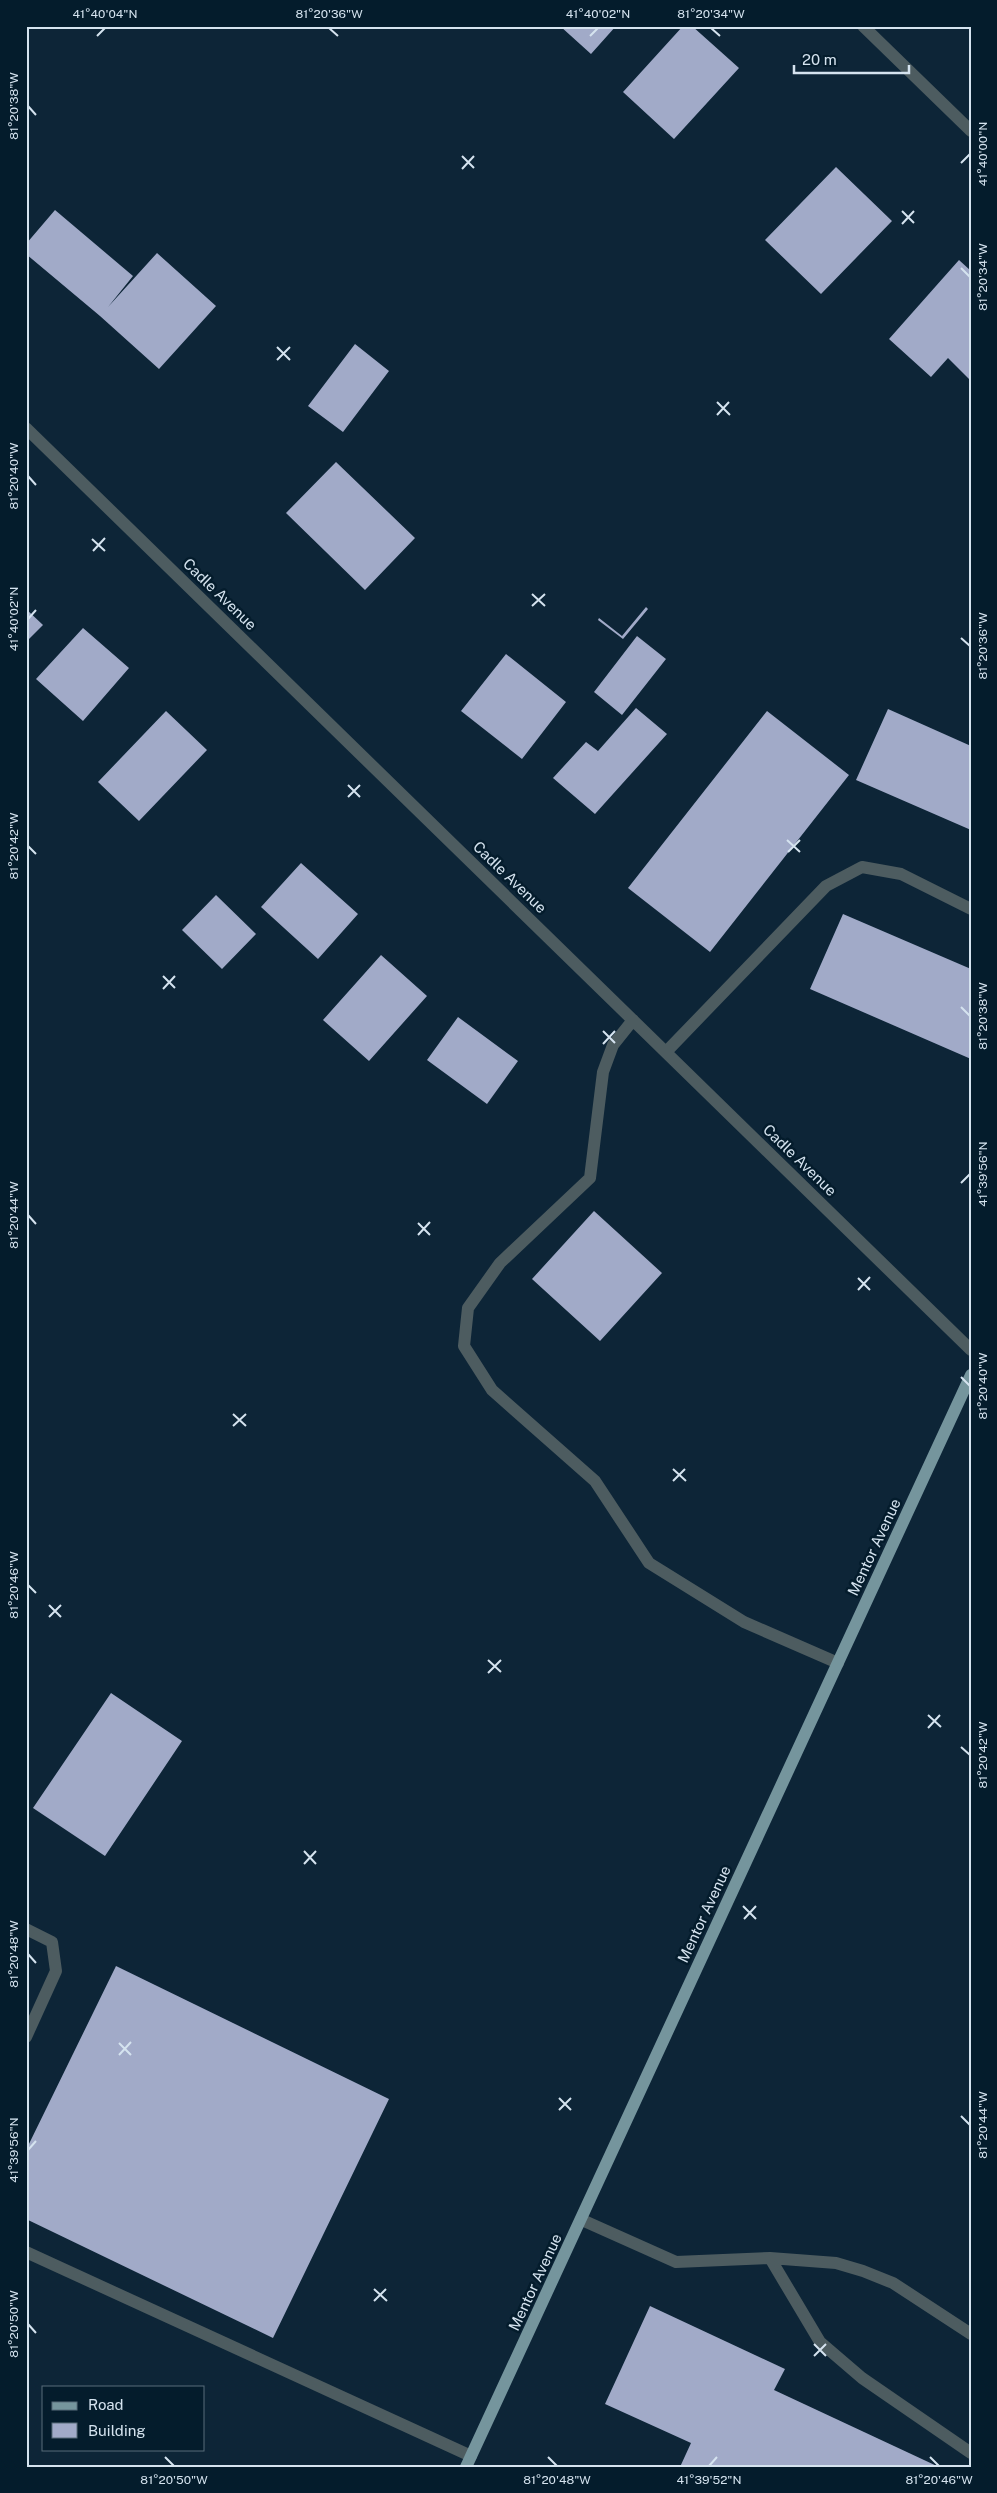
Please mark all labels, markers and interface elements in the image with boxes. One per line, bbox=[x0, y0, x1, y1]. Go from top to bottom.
text: 41°40'04"N bbox=[73, 7, 137, 21]
text: 81°20'36"W bbox=[295, 7, 363, 21]
text: 41°40'02"N bbox=[566, 7, 630, 21]
text: 81°20'34"W bbox=[677, 7, 745, 21]
scale bar bbox=[794, 42, 910, 74]
text: 20 m bbox=[802, 51, 837, 68]
text: 81°20'38"W bbox=[7, 72, 21, 140]
text: 41°40'00"N bbox=[976, 122, 990, 186]
text: 81°20'34"W bbox=[976, 243, 990, 311]
text: 81°20'40"W bbox=[7, 442, 21, 510]
street label: Cadle Avenue bbox=[180, 555, 260, 633]
text: 41°40'02"N bbox=[7, 587, 21, 651]
text: 81°20'36"W bbox=[976, 612, 990, 680]
text: 81°20'42"W bbox=[7, 812, 21, 879]
street label: Cadle Avenue bbox=[470, 838, 550, 916]
text: 81°20'38"W bbox=[976, 982, 990, 1050]
street label: Cadle Avenue bbox=[760, 1121, 840, 1199]
text: 41°39'56"N bbox=[976, 1141, 990, 1207]
text: 81°20'44"W bbox=[7, 1181, 21, 1249]
text: 81°20'40"W bbox=[976, 1352, 990, 1420]
street label: Mentor Avenue bbox=[844, 1496, 904, 1598]
text: 81°20'46"W bbox=[7, 1551, 21, 1619]
text: 81°20'42"W bbox=[976, 1721, 990, 1788]
street label: Mentor Avenue bbox=[674, 1863, 734, 1965]
text: 81°20'48"W bbox=[7, 1920, 21, 1988]
text: 81°20'44"W bbox=[976, 2091, 990, 2159]
text: 41°39'56"N bbox=[7, 2117, 21, 2183]
street label: Mentor Avenue bbox=[505, 2231, 565, 2333]
text: 81°20'50"W bbox=[7, 2290, 21, 2358]
legend bbox=[42, 2386, 205, 2450]
text: Road bbox=[88, 2396, 124, 2413]
text: Building bbox=[88, 2422, 146, 2439]
text: 81°20'50"W bbox=[140, 2473, 208, 2487]
text: 81°20'48"W bbox=[523, 2473, 591, 2487]
text: 41°39'52"N bbox=[677, 2473, 741, 2487]
text: 81°20'46"W bbox=[905, 2473, 973, 2487]

